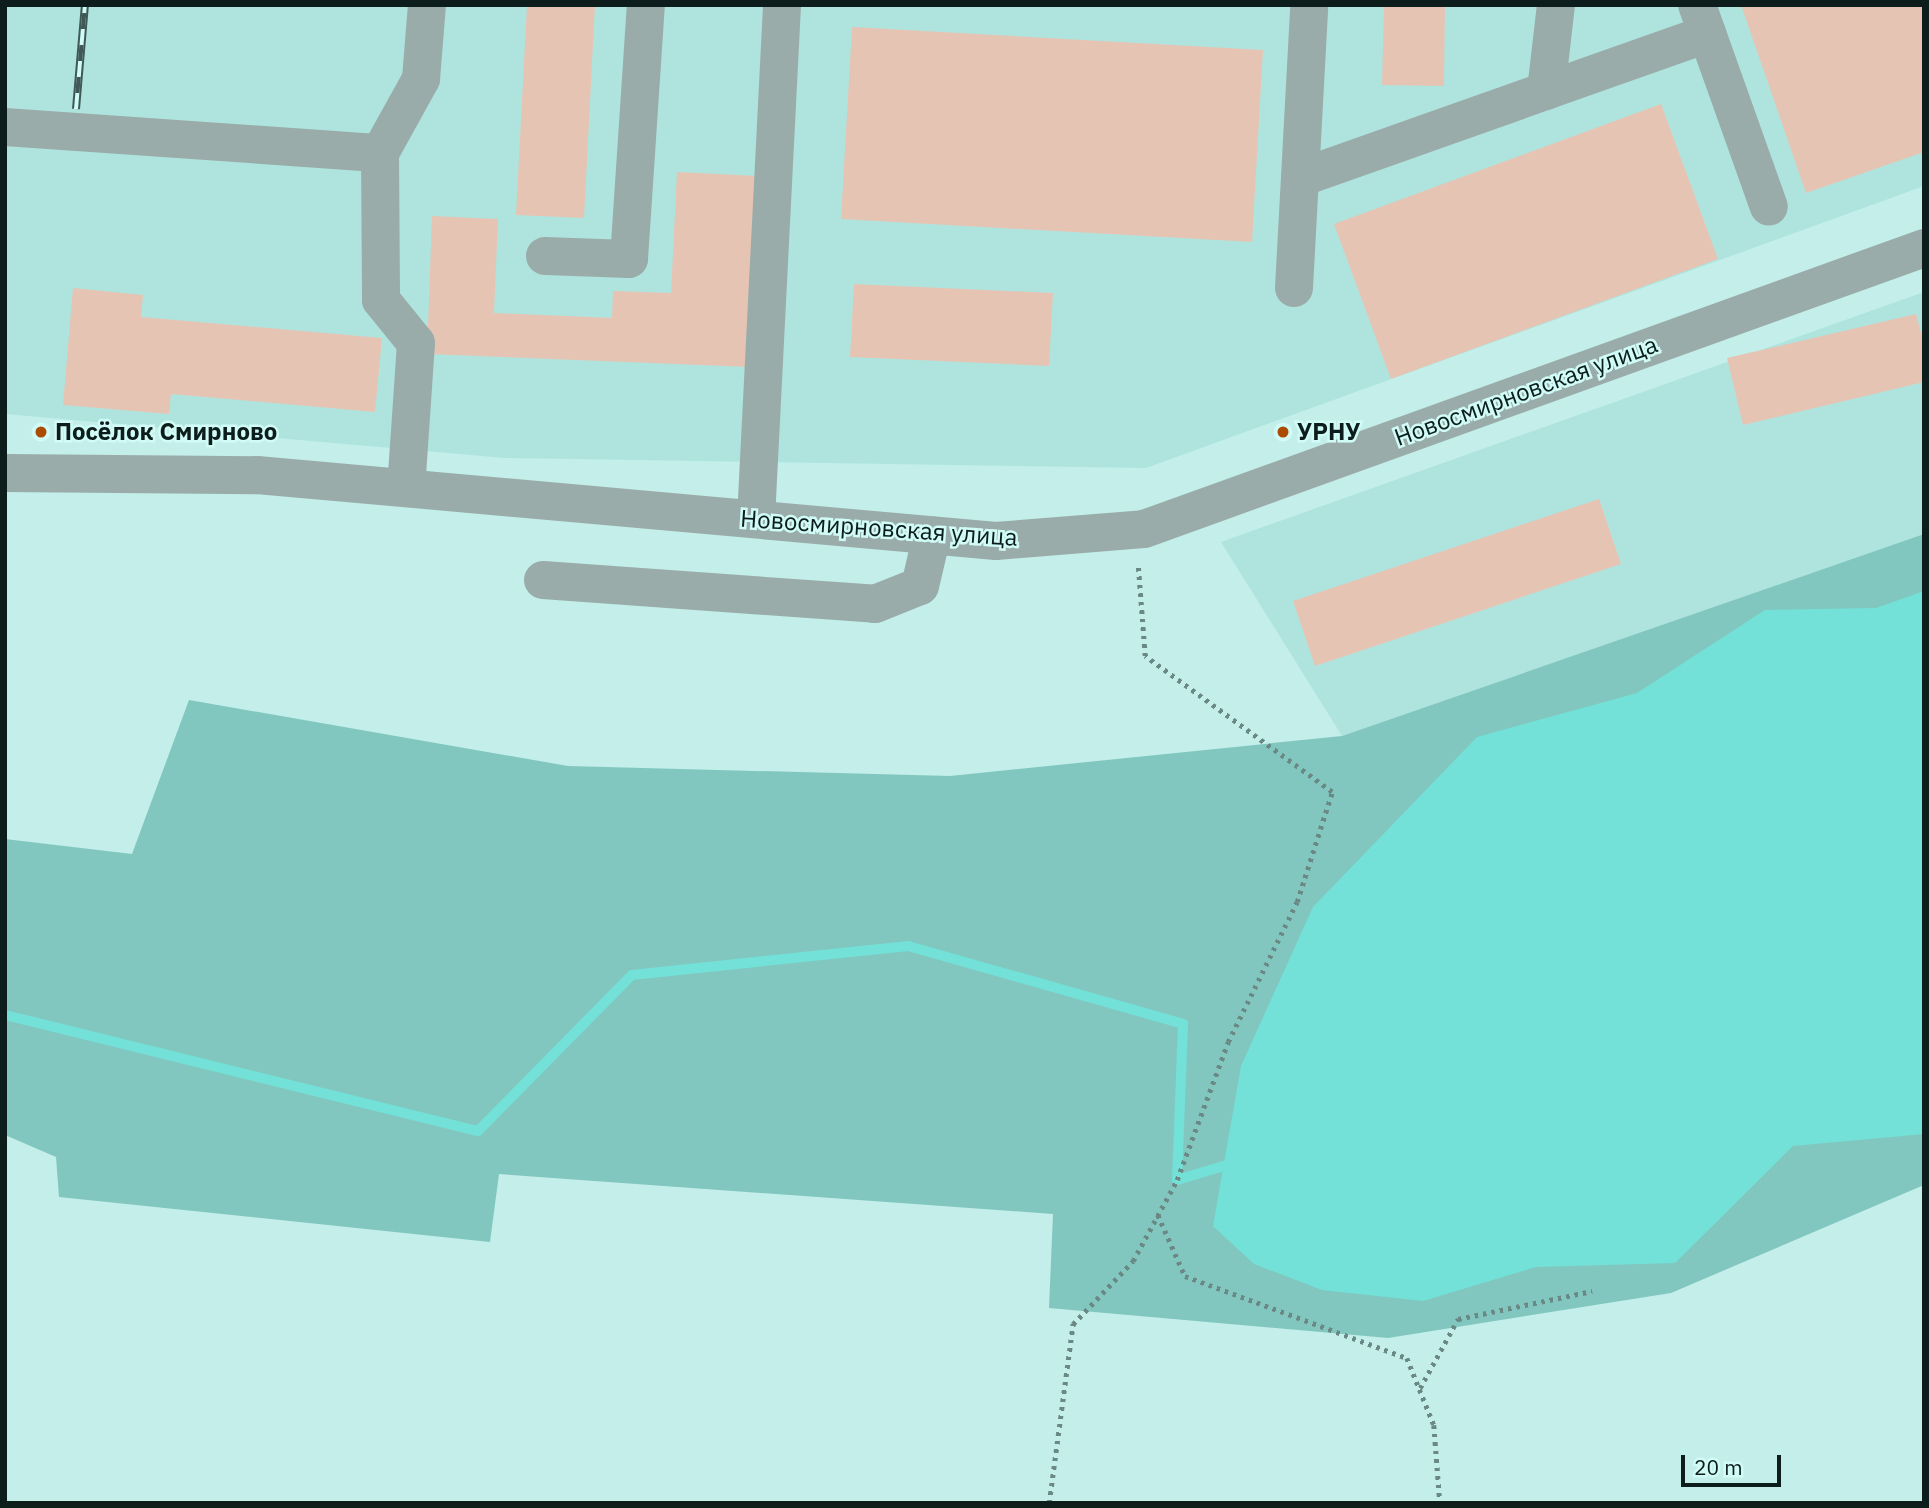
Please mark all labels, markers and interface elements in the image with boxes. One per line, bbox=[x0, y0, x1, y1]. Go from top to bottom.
street label: Новосмирновская улица bbox=[1391, 330, 1661, 452]
place label: Посёлок Смирново bbox=[55, 418, 277, 446]
place label: УРНУ bbox=[1297, 418, 1360, 446]
marker: Посёлок Смирново bbox=[33, 424, 49, 440]
marker: УРНУ bbox=[1275, 424, 1291, 440]
street label: Новосмирновская улица bbox=[739, 504, 1019, 552]
scale bar bbox=[1684, 1442, 1784, 1486]
text: 20 m bbox=[1694, 1453, 1743, 1481]

